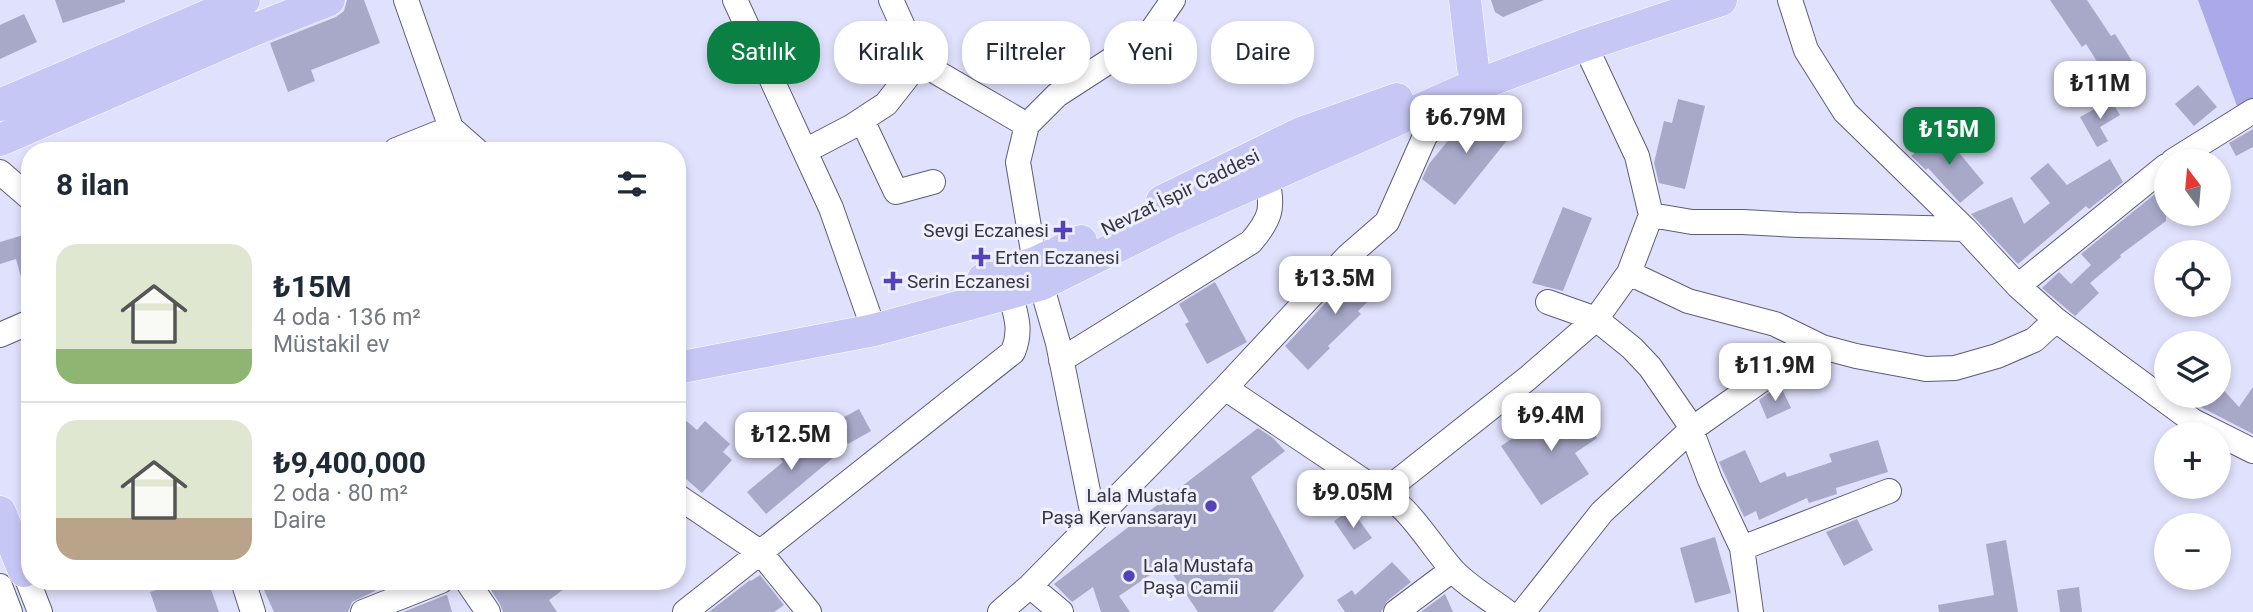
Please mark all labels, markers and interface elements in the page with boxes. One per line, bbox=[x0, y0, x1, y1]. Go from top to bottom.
chip: Satılık bbox=[707, 21, 820, 84]
chip: Kiralık bbox=[834, 21, 948, 84]
chip: Filtreler bbox=[962, 21, 1090, 84]
chip: Yeni bbox=[1104, 21, 1197, 84]
chip: Daire bbox=[1211, 21, 1314, 84]
pin: ₺11M bbox=[2059, 61, 2141, 121]
text: ₺11M bbox=[2070, 70, 2130, 97]
pin: ₺6.79M bbox=[1409, 96, 1523, 155]
text: ₺6.79M bbox=[1426, 104, 1506, 131]
pin: ₺15M bbox=[1908, 108, 1990, 167]
text: ₺15M bbox=[1919, 116, 1979, 143]
street label: Nevzat İspir Caddesi bbox=[1097, 144, 1263, 241]
north arrow bbox=[2154, 149, 2231, 226]
map controls bbox=[2154, 149, 2231, 590]
icon: filters bbox=[613, 165, 651, 203]
text: 8 ilan bbox=[56, 167, 129, 202]
place label: Sevgi Eczanesi bbox=[923, 219, 1049, 242]
marker: Sevgi Eczanesi bbox=[1055, 222, 1071, 238]
button: locate bbox=[2154, 240, 2231, 317]
place label: Erten Eczanesi bbox=[995, 246, 1120, 269]
marker: Erten Eczanesi bbox=[973, 249, 989, 265]
pin: ₺13.5M bbox=[1278, 256, 1392, 316]
text: ₺13.5M bbox=[1295, 265, 1375, 292]
text: ₺15M bbox=[273, 269, 351, 304]
place label: Serin Eczanesi bbox=[907, 270, 1030, 293]
icon: home bbox=[112, 272, 196, 356]
marker: Serin Eczanesi bbox=[885, 273, 901, 289]
text: 4 oda · 136 m² bbox=[273, 304, 421, 331]
text: Müstakil ev bbox=[273, 331, 389, 358]
button: layers bbox=[2154, 331, 2231, 408]
pin: ₺11.9M bbox=[1718, 344, 1832, 403]
text: ₺11.9M bbox=[1735, 352, 1815, 379]
pin: ₺9.4M bbox=[1502, 393, 1600, 453]
text: ₺9.4M bbox=[1518, 402, 1584, 429]
pin: ₺12.5M bbox=[734, 412, 848, 472]
text: ₺12.5M bbox=[751, 421, 831, 448]
button: + bbox=[2154, 422, 2231, 499]
text: ₺9,400,000 bbox=[273, 445, 426, 480]
icon: home bbox=[112, 448, 196, 532]
pin: ₺9.05M bbox=[1296, 470, 1410, 530]
text: ₺9.05M bbox=[1313, 479, 1393, 506]
text: 2 oda · 80 m² bbox=[273, 480, 408, 507]
place label: Lala Mustafa Paşa Kervansarayı bbox=[1042, 484, 1197, 529]
marker: Lala Mustafa Paşa Kervansarayı bbox=[1203, 498, 1219, 514]
text: Daire bbox=[273, 507, 326, 534]
button: − bbox=[2154, 513, 2231, 590]
place label: Lala Mustafa Paşa Camii bbox=[1143, 554, 1254, 599]
marker: Lala Mustafa Paşa Camii bbox=[1121, 568, 1137, 584]

